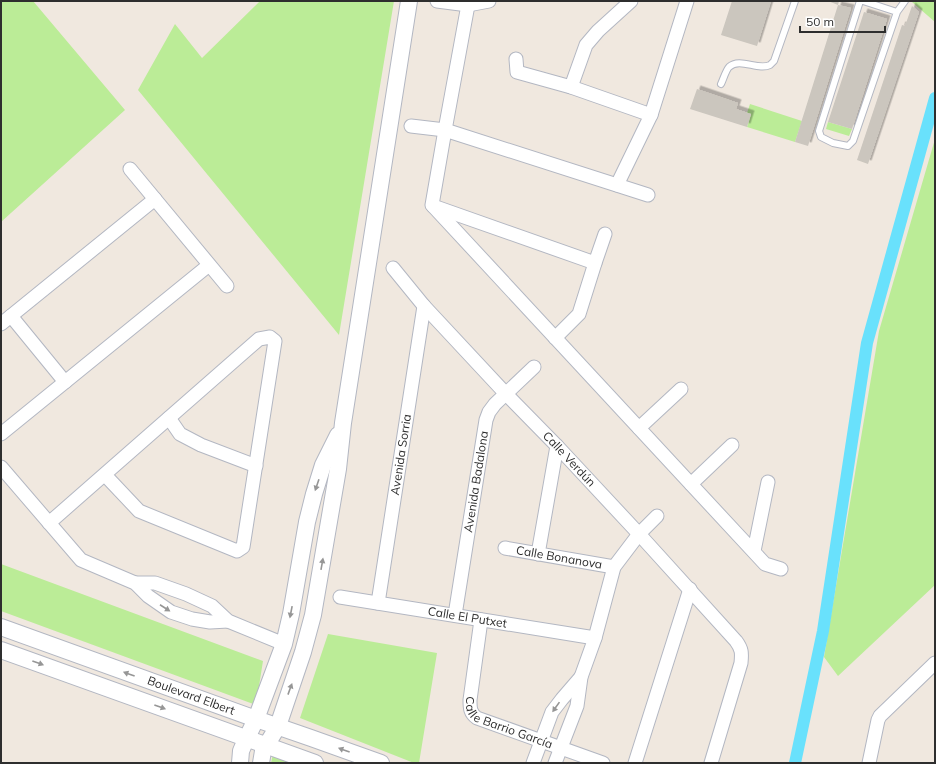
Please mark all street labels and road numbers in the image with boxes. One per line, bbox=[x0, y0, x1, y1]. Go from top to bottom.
street label: Avenida Sorria bbox=[387, 413, 414, 496]
street label: Calle Verdún bbox=[540, 428, 599, 490]
street label: Avenida Badalona bbox=[460, 430, 491, 533]
street label: Calle Bonanova bbox=[515, 542, 603, 572]
street label: Calle El Putxet bbox=[427, 603, 508, 631]
street label: Boulevard Elbert bbox=[145, 672, 237, 718]
street label: Calle Barrio García bbox=[463, 696, 555, 751]

